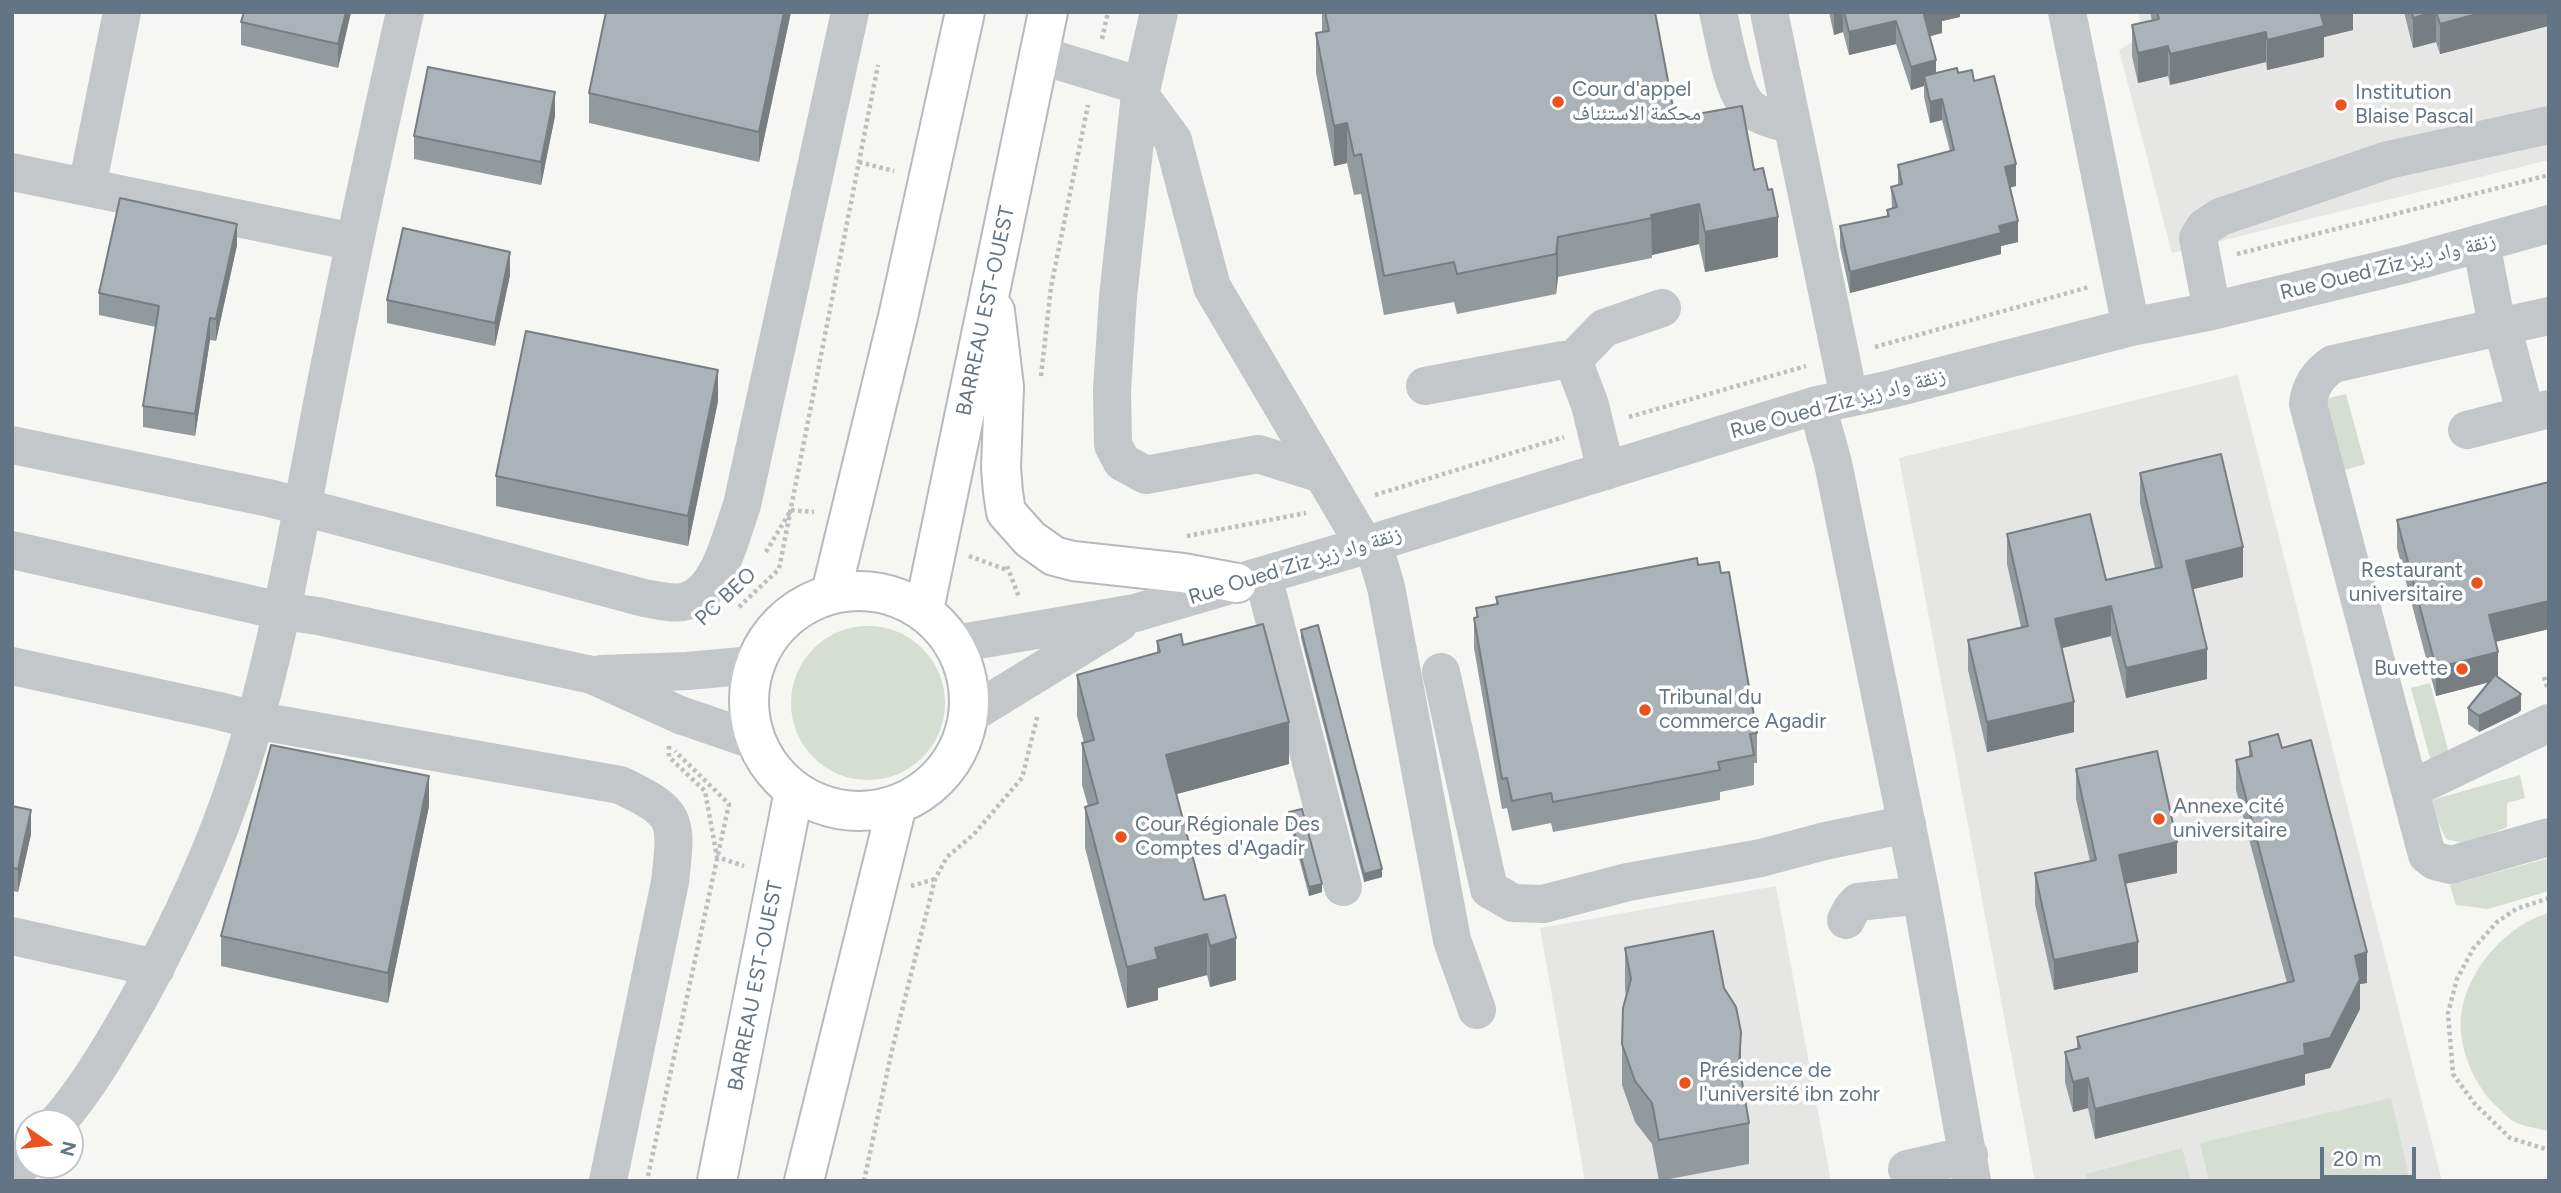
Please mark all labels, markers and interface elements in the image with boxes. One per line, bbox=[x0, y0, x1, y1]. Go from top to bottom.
place label: Cour d'appel محكمة الاستئناف bbox=[1572, 77, 1701, 127]
place label: Institution Blaise Pascal bbox=[2355, 80, 2474, 130]
marker: Cour d'appel محكمة الاستئناف bbox=[1550, 94, 1566, 110]
marker: Institution Blaise Pascal bbox=[2333, 97, 2349, 113]
street label: BARREAU EST-OUEST bbox=[951, 204, 1021, 418]
street label: Rue Oued Ziz زنقة واد زيز bbox=[2277, 228, 2499, 306]
street label: Rue Oued Ziz زنقة واد زيز bbox=[1728, 363, 1948, 445]
street label: Rue Oued Ziz زنقة واد زيز bbox=[1185, 522, 1405, 610]
place label: Restaurant universitaire bbox=[2349, 558, 2463, 608]
street label: PC BEO bbox=[690, 563, 762, 631]
marker: Restaurant universitaire bbox=[2469, 575, 2485, 591]
place label: Buvette bbox=[2374, 656, 2448, 682]
marker: Buvette bbox=[2454, 661, 2470, 677]
place label: Tribunal du commerce Agadir bbox=[1659, 685, 1826, 735]
marker: Tribunal du commerce Agadir bbox=[1637, 702, 1653, 718]
place label: Annexe cité universitaire bbox=[2173, 794, 2287, 844]
marker: Annexe cité universitaire bbox=[2151, 811, 2167, 827]
place label: Cour Régionale Des Comptes d'Agadir bbox=[1135, 812, 1320, 862]
marker: Cour Régionale Des Comptes d'Agadir bbox=[1113, 829, 1129, 845]
street label: BARREAU EST-OUEST bbox=[723, 879, 789, 1093]
place label: Présidence de l'université ibn zohr bbox=[1699, 1058, 1880, 1108]
marker: Présidence de l'université ibn zohr bbox=[1677, 1075, 1693, 1091]
north arrow bbox=[14, 1109, 84, 1179]
scale bar bbox=[2323, 1134, 2419, 1178]
text: N bbox=[55, 1139, 81, 1159]
text: 20 m bbox=[2333, 1146, 2381, 1171]

